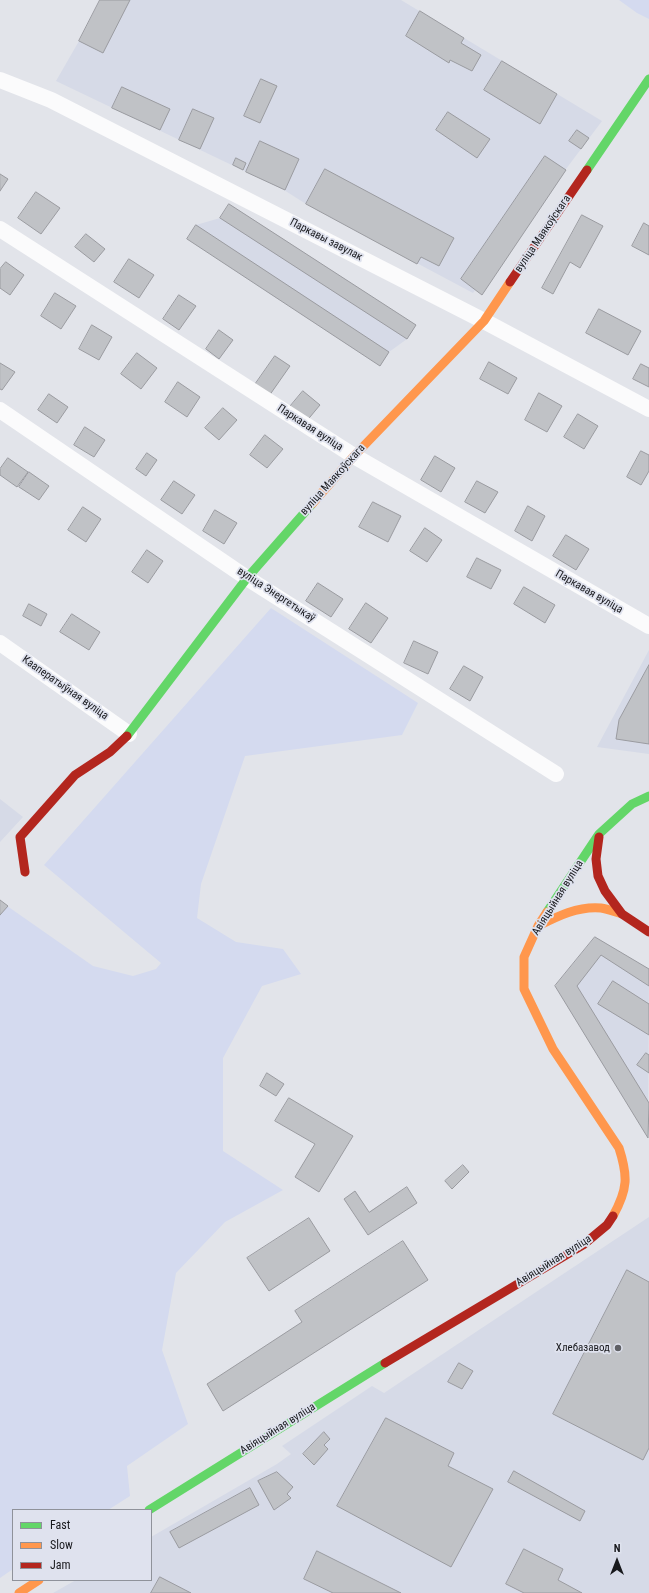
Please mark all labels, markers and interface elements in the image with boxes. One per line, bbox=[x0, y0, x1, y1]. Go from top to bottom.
street label: вуліца Маякоўскага bbox=[512, 193, 574, 275]
street label: Паркавы завулак bbox=[287, 216, 365, 264]
street label: Паркавая вуліца bbox=[275, 402, 345, 454]
street label: вуліца Маякоўскага bbox=[298, 442, 368, 518]
street label: вуліца Энергетыкаў bbox=[234, 565, 318, 625]
street label: Паркавая вуліца bbox=[553, 567, 625, 617]
street label: Кааператыўная вуліца bbox=[19, 653, 111, 723]
street label: Авіяцыйная вуліца bbox=[530, 858, 586, 938]
street label: Авіяцыйная вуліца bbox=[514, 1233, 594, 1289]
place label: Хлебазавод bbox=[556, 1341, 610, 1355]
marker: Хлебазавод bbox=[613, 1343, 623, 1353]
street label: Авіяцыйная вуліца bbox=[238, 1401, 318, 1457]
legend bbox=[12, 1509, 152, 1581]
text: Fast bbox=[50, 1518, 70, 1532]
text: Slow bbox=[50, 1538, 73, 1552]
north arrow bbox=[597, 1541, 637, 1581]
text: N bbox=[614, 1542, 620, 1555]
text: Jam bbox=[50, 1558, 71, 1572]

